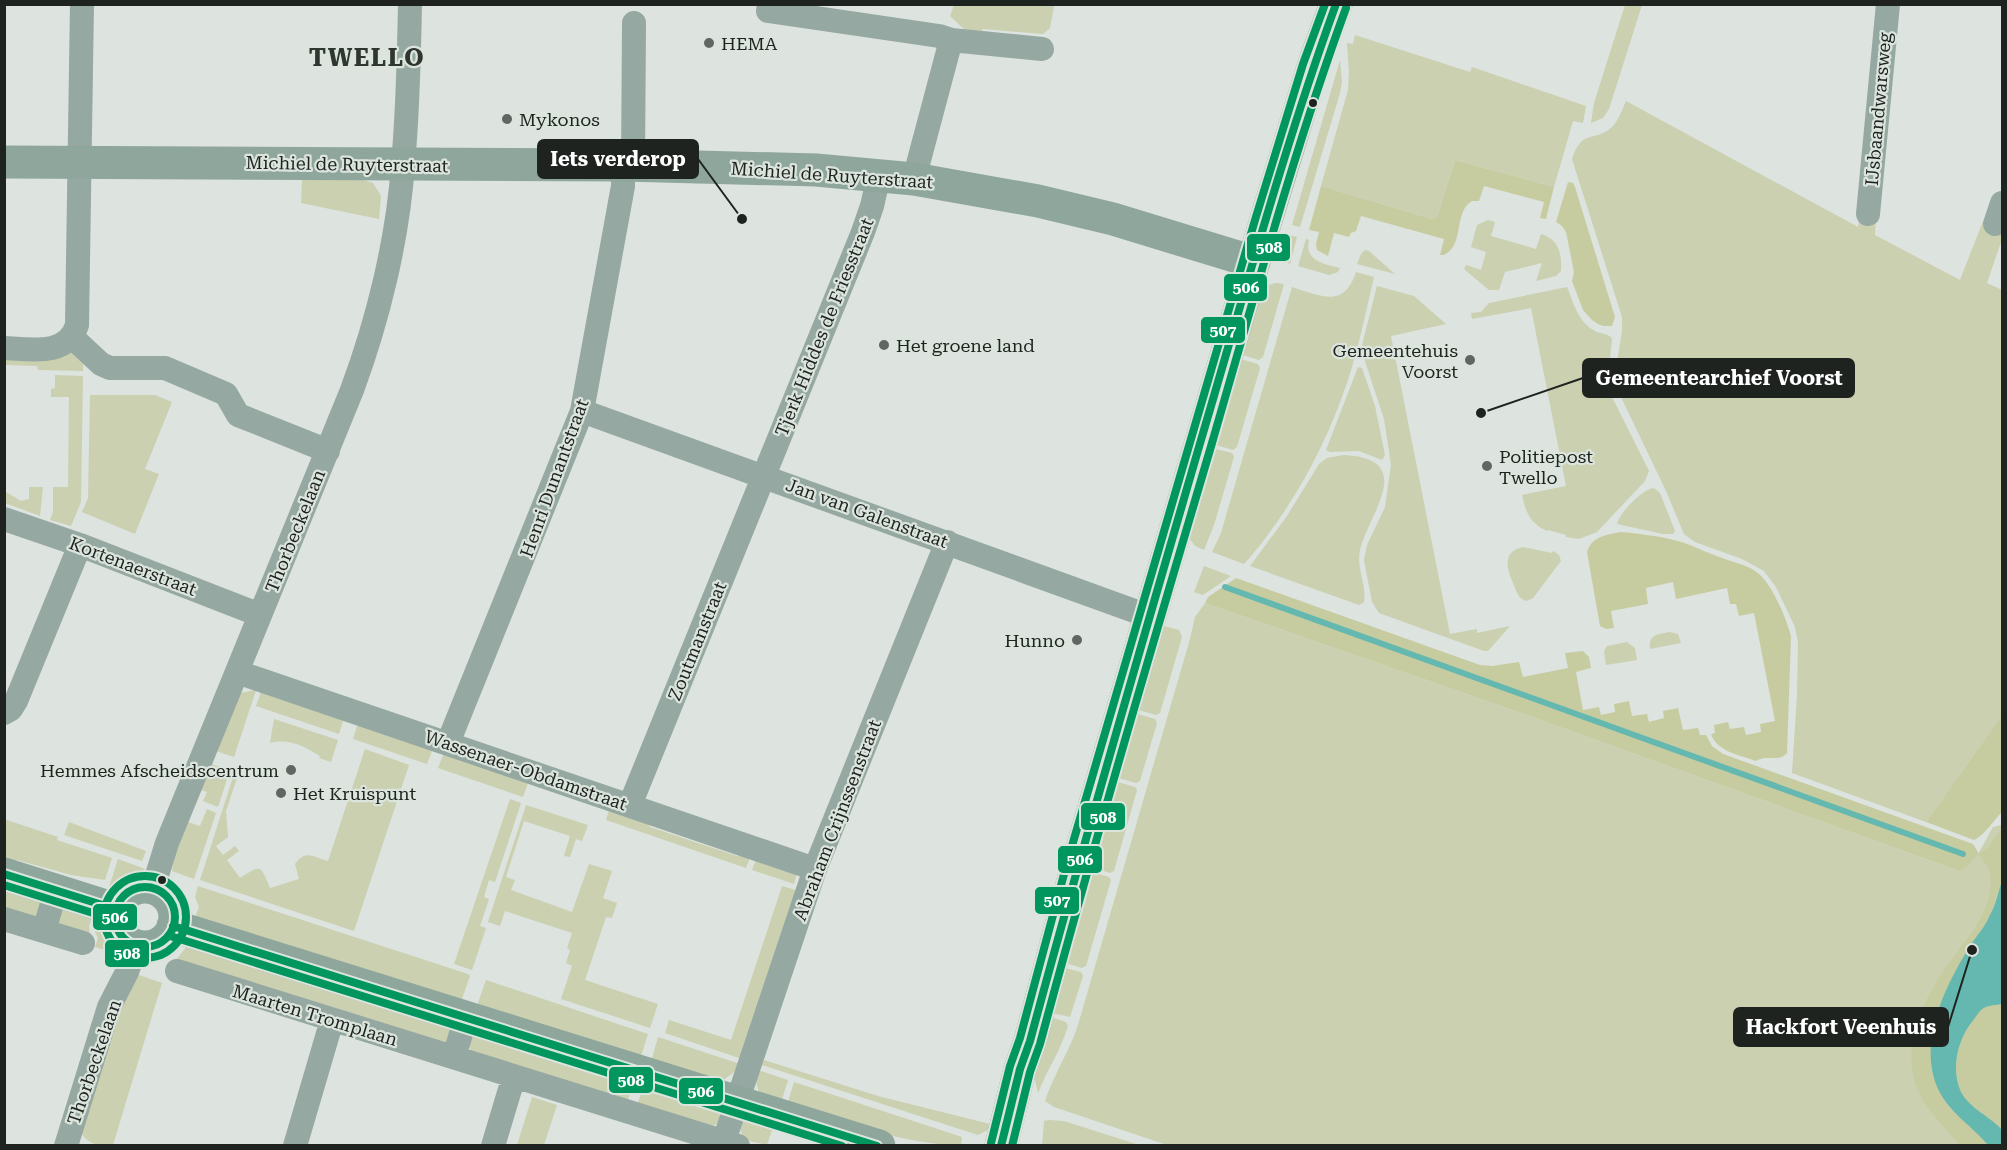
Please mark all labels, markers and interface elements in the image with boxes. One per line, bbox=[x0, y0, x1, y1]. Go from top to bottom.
street label: IJsbaandwarsweg bbox=[1861, 31, 1895, 187]
place label: HEMA bbox=[721, 33, 778, 54]
marker: HEMA bbox=[702, 36, 716, 50]
district label: TWELLO bbox=[309, 44, 425, 72]
unlabelled marker bbox=[1307, 97, 1319, 109]
place label: Mykonos bbox=[519, 109, 600, 130]
marker: Mykonos bbox=[500, 112, 514, 126]
callout: Iets verderop bbox=[538, 140, 698, 178]
text: Iets verderop bbox=[550, 147, 686, 171]
street label: Michiel de Ruyterstraat bbox=[245, 152, 449, 176]
street label: Michiel de Ruyterstraat bbox=[730, 157, 934, 193]
street label: Tjerk Hiddes de Friesstraat bbox=[770, 214, 878, 439]
line badge: 508 bbox=[1246, 233, 1291, 262]
text: 508 bbox=[1256, 238, 1282, 257]
line badge: 506 bbox=[1223, 273, 1268, 302]
text: 506 bbox=[1233, 278, 1259, 297]
line badge: 507 bbox=[1200, 316, 1246, 344]
text: 507 bbox=[1210, 321, 1236, 340]
place label: Het groene land bbox=[896, 335, 1035, 356]
marker: Het groene land bbox=[877, 338, 891, 352]
place label: Gemeentehuis Voorst bbox=[1333, 340, 1458, 382]
marker: Gemeentehuis Voorst bbox=[1463, 353, 1477, 367]
callout: Gemeentearchief Voorst bbox=[1583, 359, 1854, 397]
text: Gemeentearchief Voorst bbox=[1595, 366, 1843, 390]
street label: Henri Dunantstraat bbox=[516, 396, 593, 560]
place label: Politiepost Twello bbox=[1499, 446, 1593, 488]
marker: Politiepost Twello bbox=[1480, 459, 1494, 473]
street label: Thorbeckelaan bbox=[261, 466, 329, 596]
street label: Jan van Galenstraat bbox=[783, 474, 951, 552]
street label: Kortenaerstraat bbox=[66, 532, 200, 600]
street label: Zoutmanstraat bbox=[664, 578, 731, 704]
place label: Hunno bbox=[1005, 630, 1065, 651]
marker: Hunno bbox=[1070, 633, 1084, 647]
street label: Abraham Crijnssenstraat bbox=[789, 716, 885, 924]
street label: Wassenaer-Obdamstraat bbox=[422, 725, 630, 815]
place label: Hemmes Afscheidscentrum bbox=[40, 760, 279, 781]
marker: Hemmes Afscheidscentrum bbox=[284, 763, 298, 777]
place label: Het Kruispunt bbox=[293, 783, 417, 804]
marker: Het Kruispunt bbox=[274, 786, 288, 800]
line badge: 508 bbox=[1080, 802, 1126, 831]
text: 508 bbox=[1090, 808, 1116, 827]
line badge: 506 bbox=[1057, 845, 1103, 874]
text: 506 bbox=[1067, 850, 1093, 869]
unlabelled marker bbox=[156, 874, 168, 886]
line badge: 507 bbox=[1034, 886, 1080, 915]
text: 507 bbox=[1044, 891, 1070, 910]
line badge: 506 bbox=[92, 903, 138, 931]
text: 506 bbox=[102, 908, 128, 927]
line badge: 508 bbox=[104, 939, 150, 968]
text: 508 bbox=[114, 944, 140, 963]
street label: Maarten Tromplaan bbox=[230, 980, 400, 1050]
street label: Thorbeckelaan bbox=[63, 996, 125, 1127]
callout: Hackfort Veenhuis bbox=[1734, 1008, 1948, 1046]
text: Hackfort Veenhuis bbox=[1746, 1015, 1936, 1039]
line badge: 508 bbox=[608, 1066, 654, 1094]
text: 508 bbox=[618, 1071, 644, 1090]
line badge: 506 bbox=[678, 1077, 724, 1105]
text: 506 bbox=[688, 1082, 714, 1101]

